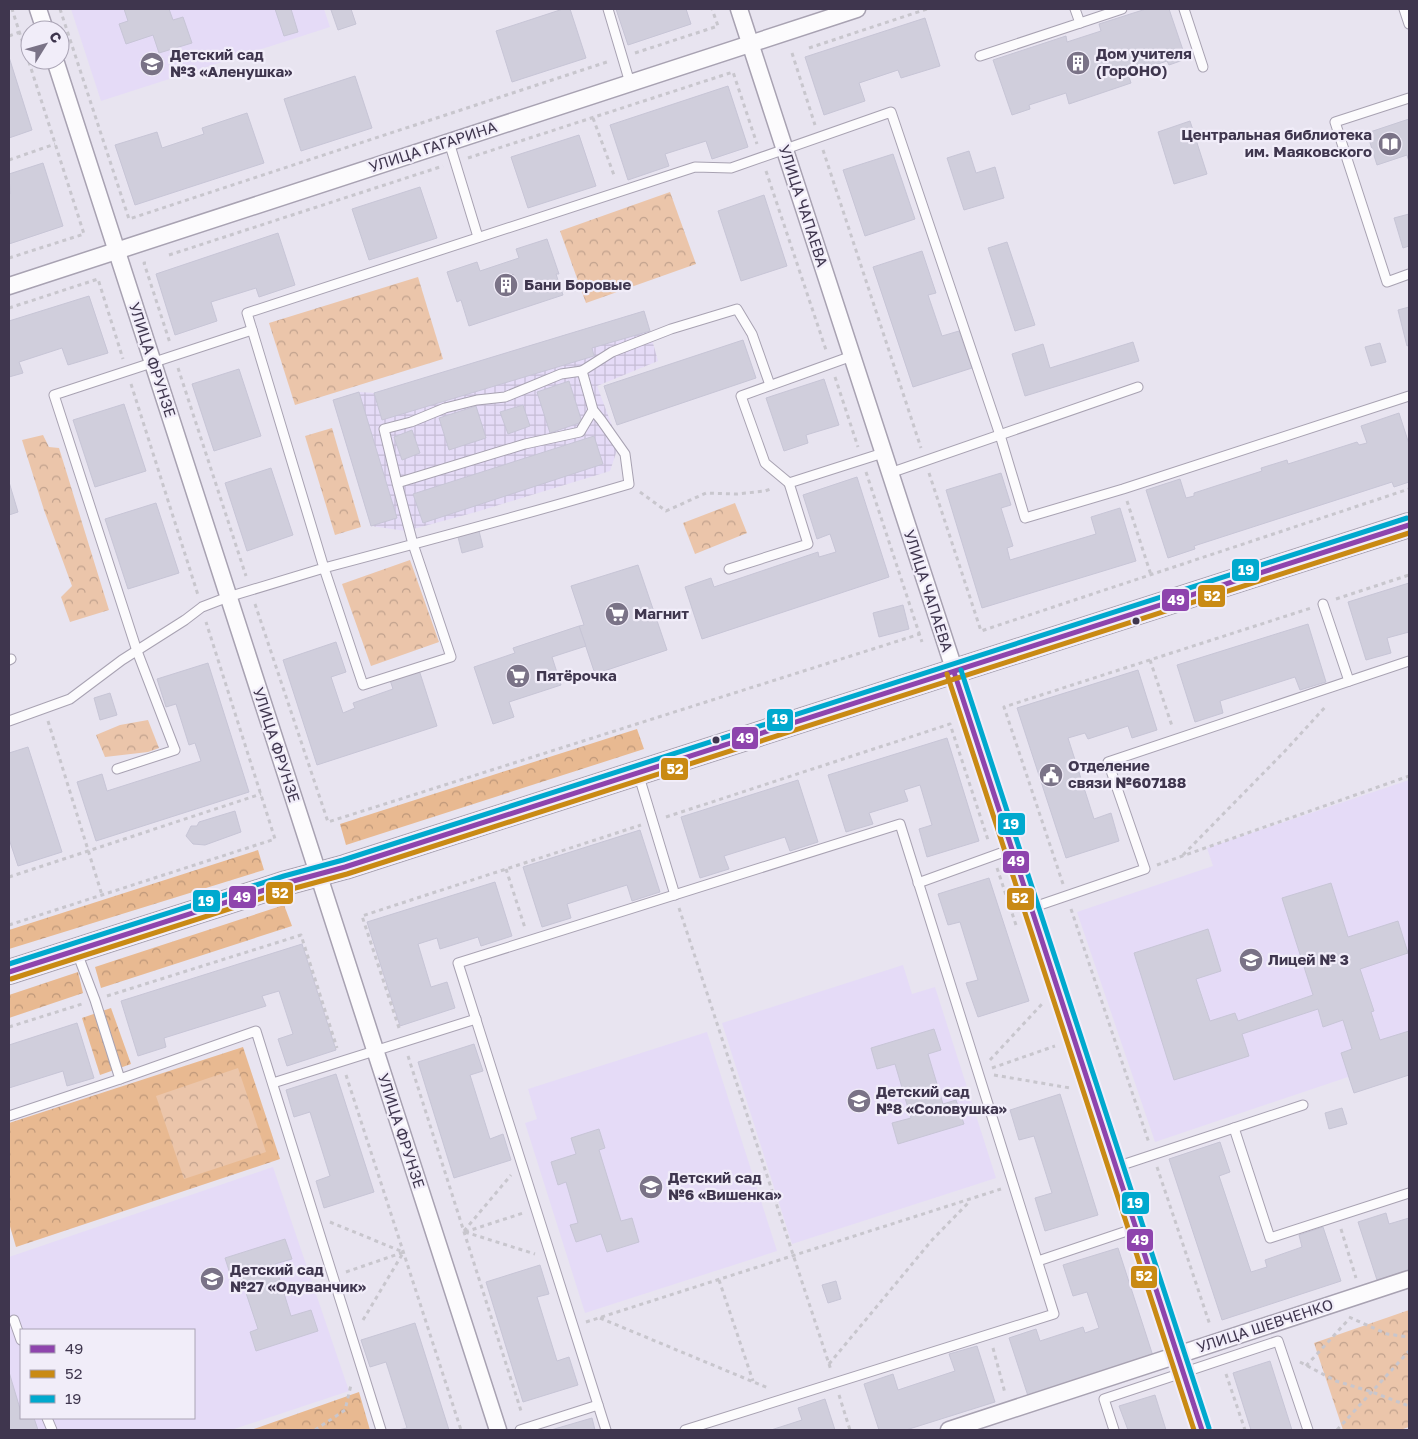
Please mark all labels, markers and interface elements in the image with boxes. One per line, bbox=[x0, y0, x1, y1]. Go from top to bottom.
north arrow bbox=[20, 20, 70, 70]
text: С bbox=[46, 28, 66, 46]
place label: Дом учителя (ГорОНО) bbox=[1096, 44, 1192, 79]
place label: Детский сад №3 «Аленушка» bbox=[170, 45, 292, 80]
building icon: Дом учителя (ГорОНО) bbox=[1065, 50, 1091, 76]
school or university icon: Детский сад №3 «Аленушка» bbox=[139, 51, 165, 77]
street label: УЛИЦА ГАГАРИНА bbox=[366, 117, 499, 175]
place label: Центральная библиотека им. Маяковского bbox=[1181, 125, 1372, 160]
library icon: Центральная библиотека им. Маяковского bbox=[1377, 131, 1403, 157]
street label: УЛИЦА ЧАПАЕВА bbox=[776, 142, 832, 269]
building icon: Бани Боровые bbox=[493, 272, 519, 298]
place label: Бани Боровые bbox=[524, 275, 631, 293]
street label: УЛИЦА ФРУНЗЕ bbox=[126, 300, 180, 419]
street label: УЛИЦА ЧАПАЕВА bbox=[901, 527, 957, 654]
line badge: 19 bbox=[1231, 558, 1260, 582]
text: 19 bbox=[1238, 561, 1254, 578]
line badge: 52 bbox=[1197, 584, 1226, 608]
text: 52 bbox=[1203, 587, 1221, 604]
line badge: 49 bbox=[1161, 588, 1190, 612]
text: 49 bbox=[1167, 591, 1185, 608]
supermarket icon: Магнит bbox=[604, 601, 630, 627]
place label: Магнит bbox=[634, 604, 689, 622]
unlabelled marker bbox=[1131, 616, 1141, 626]
supermarket icon: Пятёрочка bbox=[505, 663, 531, 689]
place label: Пятёрочка bbox=[536, 666, 617, 684]
street label: УЛИЦА ФРУНЗЕ bbox=[250, 685, 304, 804]
line badge: 19 bbox=[766, 708, 794, 732]
text: 19 bbox=[772, 710, 788, 727]
line badge: 49 bbox=[731, 726, 759, 750]
text: 49 bbox=[736, 729, 754, 746]
unlabelled marker bbox=[711, 735, 721, 745]
place label: Отделение связи №607188 bbox=[1068, 756, 1186, 791]
line badge: 52 bbox=[660, 757, 689, 781]
text: 52 bbox=[666, 760, 684, 777]
public building icon: Отделение связи №607188 bbox=[1038, 762, 1064, 788]
line badge: 19 bbox=[997, 812, 1026, 836]
text: 19 bbox=[1003, 815, 1019, 832]
line badge: 49 bbox=[1002, 850, 1030, 874]
text: 49 bbox=[1007, 852, 1025, 869]
line badge: 52 bbox=[265, 881, 294, 905]
text: 52 bbox=[271, 884, 289, 901]
line badge: 49 bbox=[228, 885, 257, 909]
line badge: 52 bbox=[1006, 887, 1035, 911]
text: 49 bbox=[233, 888, 251, 905]
line badge: 19 bbox=[192, 889, 221, 913]
text: 52 bbox=[1011, 889, 1029, 906]
text: 19 bbox=[198, 892, 214, 909]
school or university icon: Лицей № 3 bbox=[1238, 947, 1264, 973]
place label: Лицей № 3 bbox=[1268, 950, 1349, 968]
street label: УЛИЦА ФРУНЗЕ bbox=[375, 1071, 429, 1190]
place label: Детский сад №8 «Соловушка» bbox=[876, 1082, 1007, 1117]
school or university icon: Детский сад №8 «Соловушка» bbox=[846, 1088, 872, 1114]
place label: Детский сад №6 «Вишенка» bbox=[668, 1168, 782, 1203]
school or university icon: Детский сад №6 «Вишенка» bbox=[638, 1174, 664, 1200]
line badge: 19 bbox=[1121, 1191, 1150, 1215]
text: 19 bbox=[1127, 1194, 1143, 1211]
line badge: 49 bbox=[1126, 1228, 1154, 1252]
text: 49 bbox=[1131, 1231, 1149, 1248]
place label: Детский сад №27 «Одуванчик» bbox=[230, 1260, 366, 1295]
line badge: 52 bbox=[1130, 1265, 1158, 1289]
school or university icon: Детский сад №27 «Одуванчик» bbox=[199, 1266, 225, 1292]
text: 52 bbox=[1135, 1267, 1153, 1284]
street label: УЛИЦА ШЕВЧЕНКО bbox=[1194, 1294, 1335, 1356]
legend bbox=[20, 1329, 195, 1419]
text: 49 bbox=[65, 1339, 83, 1357]
text: 52 bbox=[65, 1364, 82, 1382]
text: 19 bbox=[65, 1389, 81, 1407]

